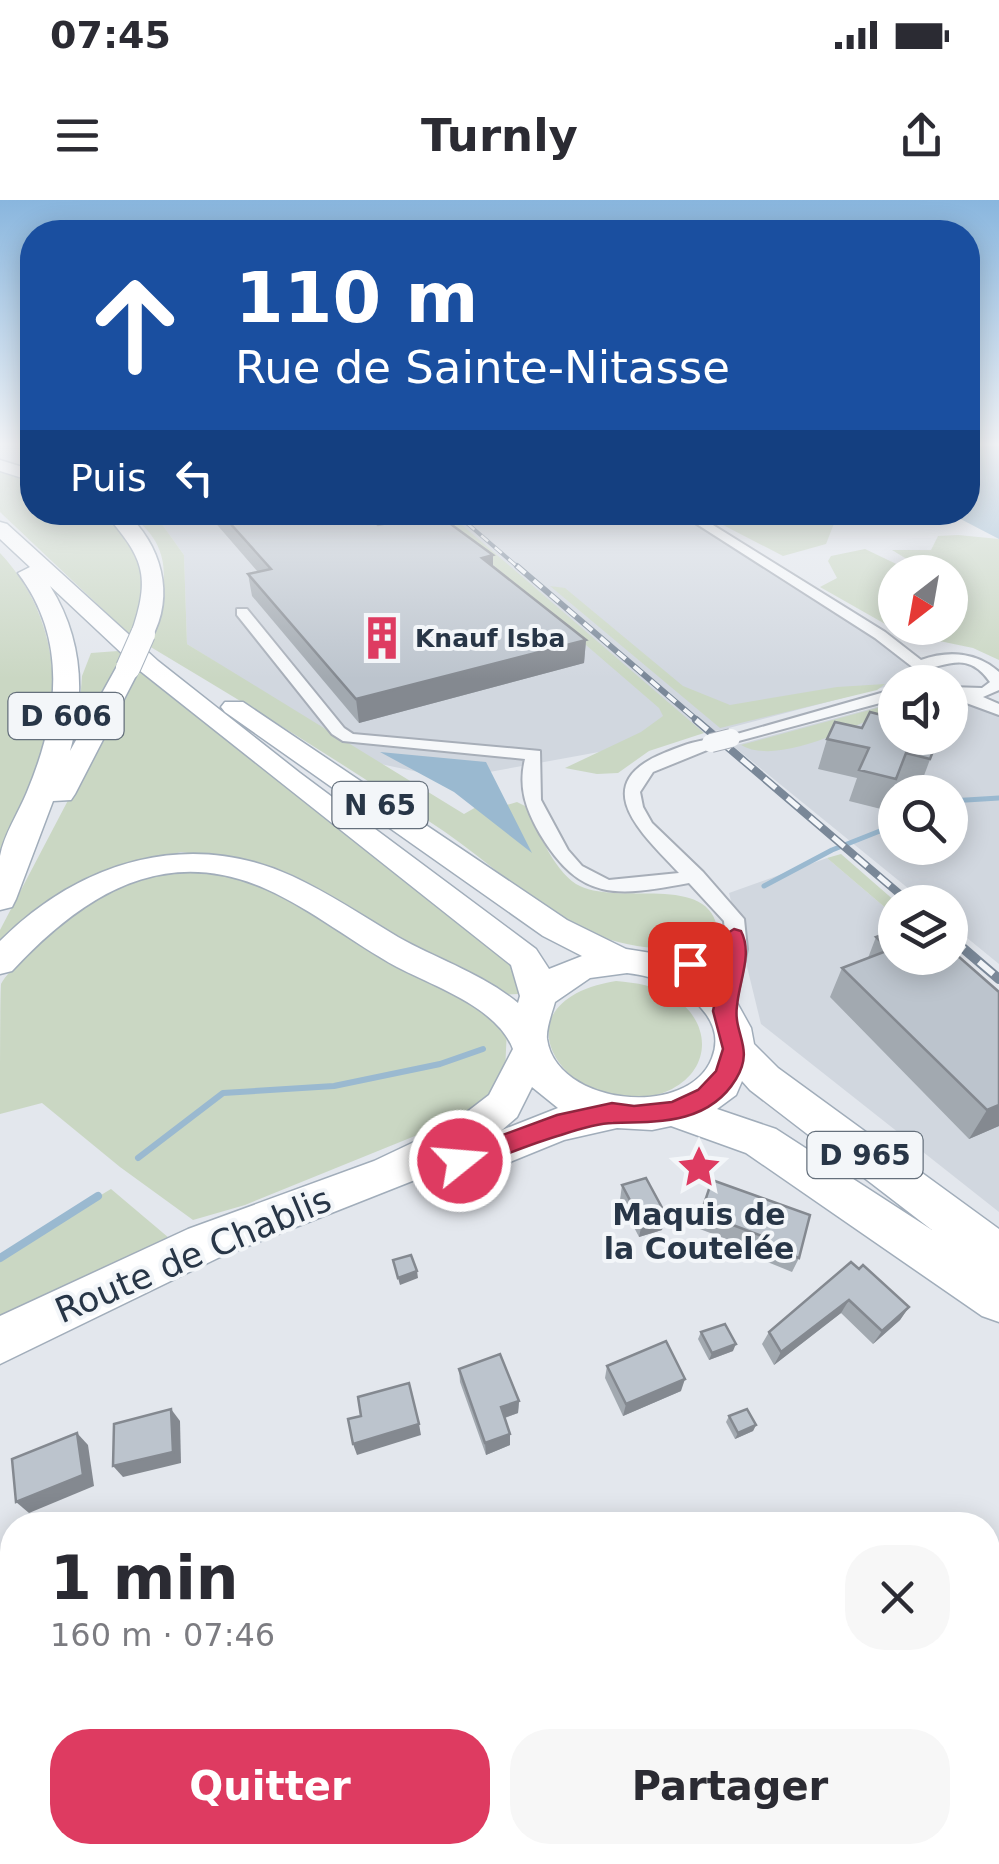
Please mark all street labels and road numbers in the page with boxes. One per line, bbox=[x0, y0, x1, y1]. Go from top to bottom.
road number: D 606 bbox=[8, 693, 124, 739]
road number: N 65 bbox=[332, 782, 428, 828]
road number: D 965 bbox=[808, 1132, 922, 1178]
street label: Route de Chablis bbox=[49, 1179, 337, 1331]

